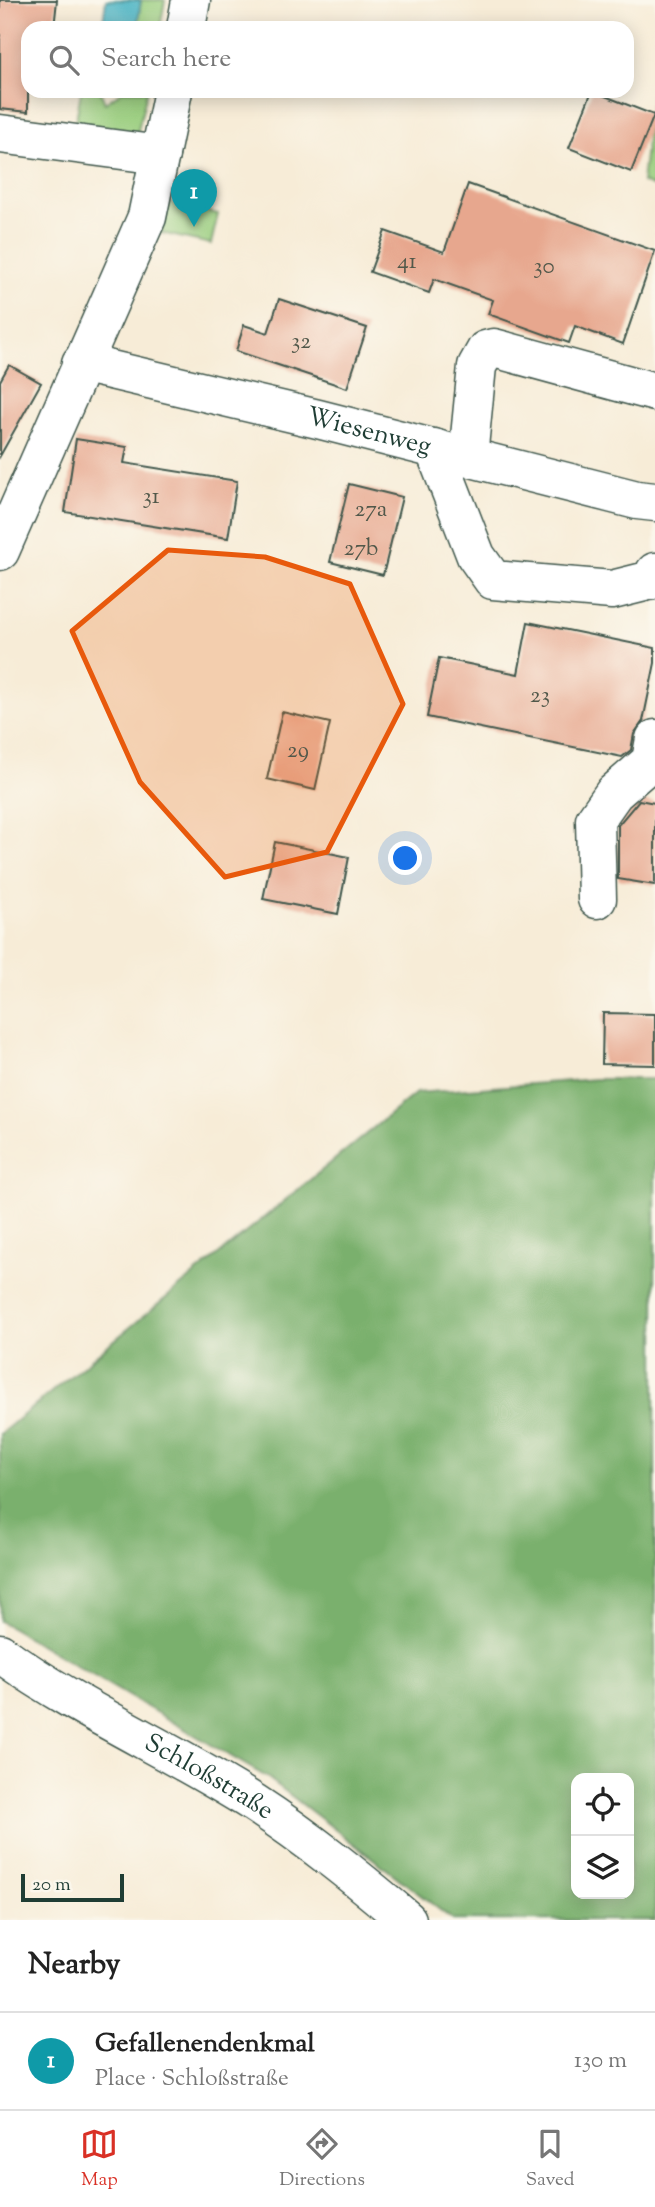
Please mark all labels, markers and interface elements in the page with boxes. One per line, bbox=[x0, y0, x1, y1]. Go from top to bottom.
search box bbox=[21, 21, 634, 98]
icon: search bbox=[45, 41, 83, 79]
text: Search here bbox=[101, 41, 231, 78]
pin: 1 bbox=[171, 169, 217, 227]
house number: 41 bbox=[397, 246, 417, 279]
house number: 30 bbox=[533, 251, 555, 284]
house number: 32 bbox=[291, 326, 311, 359]
street label: Wiesenweg bbox=[303, 398, 435, 466]
house number: 31 bbox=[142, 481, 160, 514]
house number: 27a bbox=[355, 494, 388, 527]
house number: 27b bbox=[344, 533, 378, 566]
house number: 23 bbox=[530, 680, 550, 713]
house number: 29 bbox=[287, 735, 309, 768]
your location bbox=[388, 841, 422, 875]
street label: Schloßstraße bbox=[138, 1725, 281, 1829]
map controls bbox=[571, 1773, 634, 1899]
button: locate bbox=[571, 1773, 634, 1836]
button: layers bbox=[571, 1836, 634, 1899]
scale bar bbox=[21, 1871, 124, 1903]
text: 20 m bbox=[32, 1872, 71, 1899]
text: Nearby bbox=[28, 1944, 120, 1987]
text: Gefallenendenkmal bbox=[95, 2026, 315, 2063]
text: 1 bbox=[47, 2045, 55, 2078]
text: 130 m bbox=[574, 2045, 627, 2078]
text: Place · Schloßstraße bbox=[95, 2063, 289, 2096]
tab: Map bbox=[80, 2125, 118, 2194]
tab: Directions bbox=[279, 2125, 365, 2194]
tab: Saved bbox=[526, 2125, 575, 2194]

